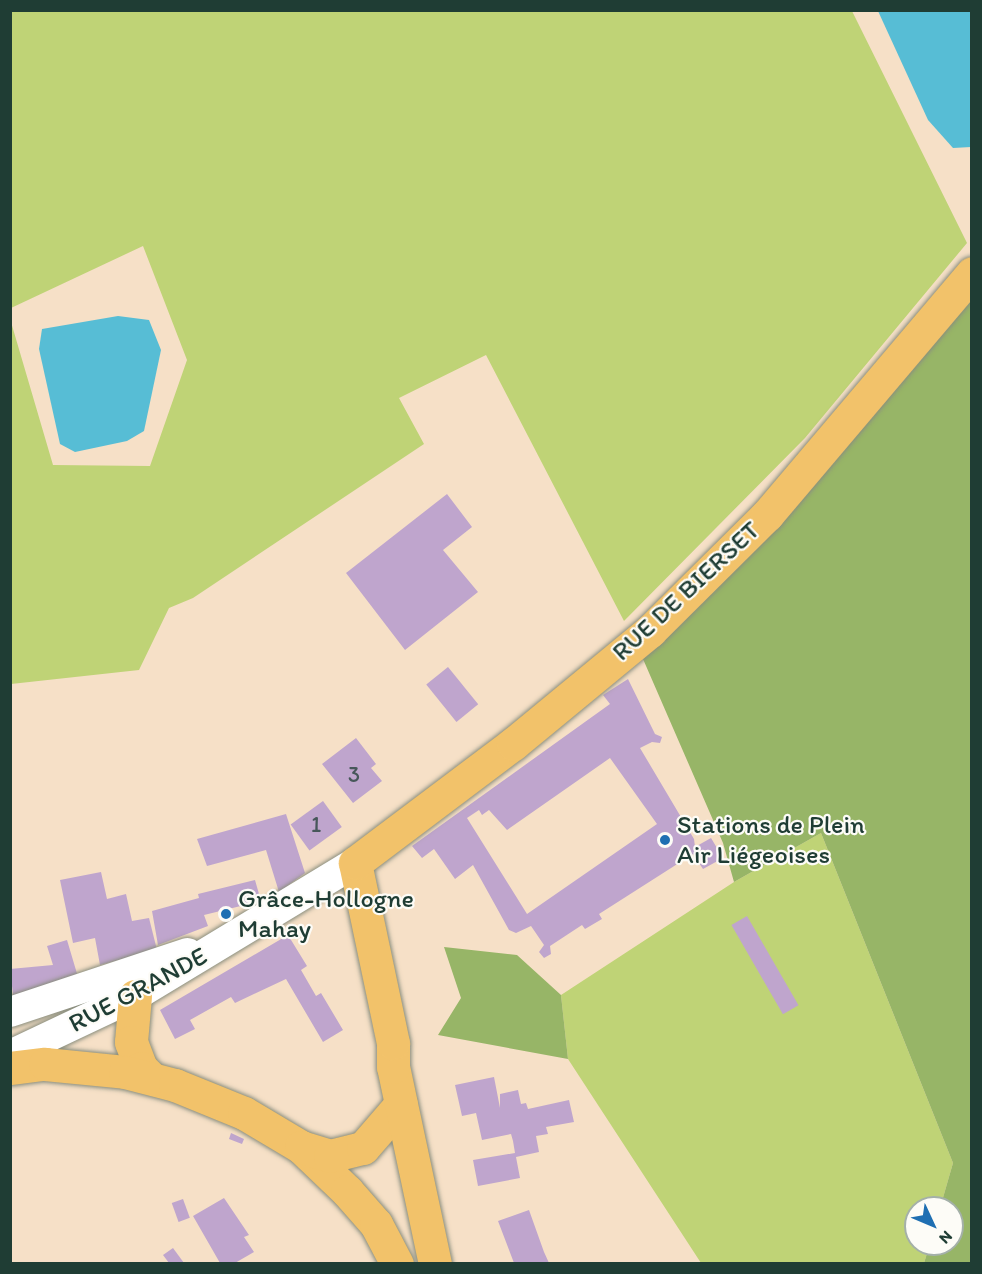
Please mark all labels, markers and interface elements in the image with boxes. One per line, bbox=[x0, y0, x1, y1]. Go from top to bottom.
street label: RUE DE BIERSET bbox=[605, 514, 767, 668]
house number: 3 bbox=[348, 762, 360, 788]
place label: Stations de Plein Air Liégeoises bbox=[677, 809, 864, 870]
house number: 1 bbox=[311, 812, 321, 838]
marker: Stations de Plein Air Liégeoises bbox=[658, 833, 672, 847]
place label: Grâce-Hollogne Mahay bbox=[238, 883, 414, 945]
marker: Grâce-Hollogne Mahay bbox=[219, 907, 233, 921]
street label: RUE GRANDE bbox=[63, 940, 213, 1040]
north arrow bbox=[904, 1196, 964, 1256]
text: N bbox=[935, 1227, 956, 1248]

